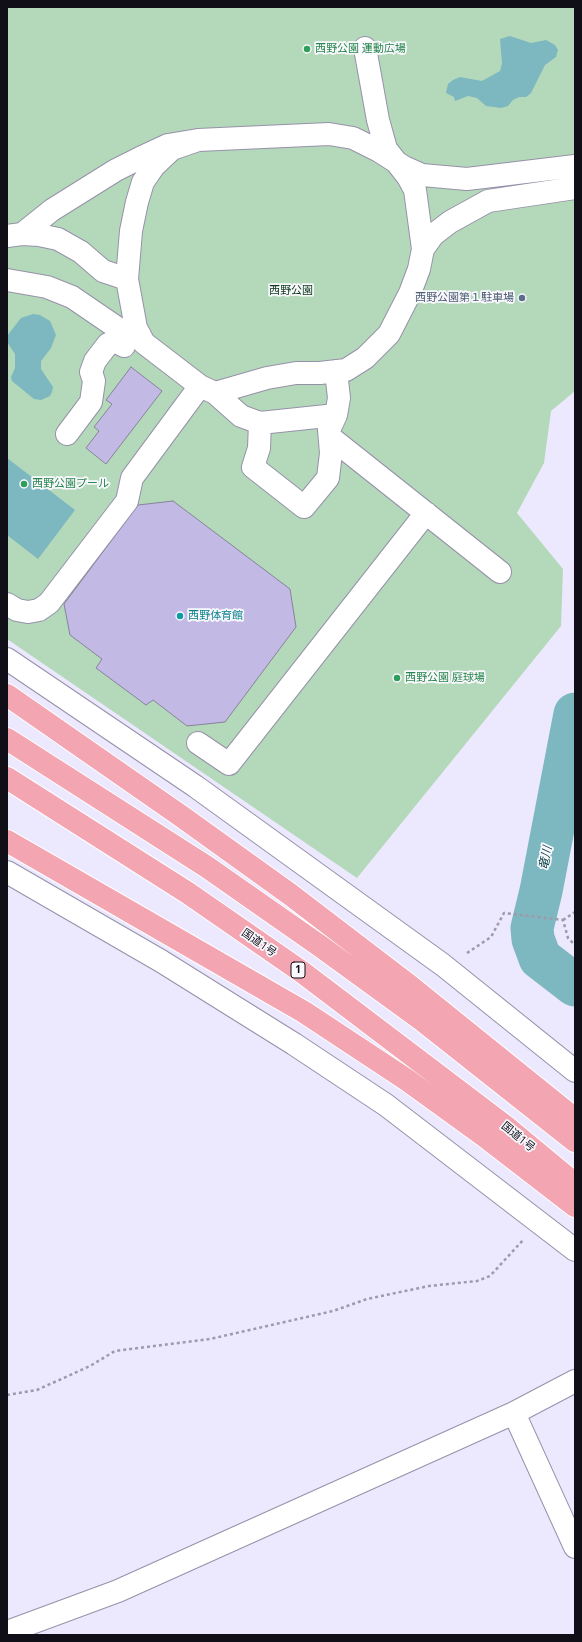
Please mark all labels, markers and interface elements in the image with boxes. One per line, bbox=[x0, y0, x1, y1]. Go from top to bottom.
place label: 西野公園 運動広場 bbox=[315, 42, 406, 56]
marker: 西野公園 運動広場 bbox=[302, 44, 312, 54]
park label: 西野公園 bbox=[269, 284, 313, 298]
place label: 西野公園第１駐車場 bbox=[415, 291, 514, 305]
marker: 西野公園第１駐車場 bbox=[517, 293, 527, 303]
place label: 西野公園プール bbox=[32, 477, 109, 491]
marker: 西野公園プール bbox=[19, 479, 29, 489]
place label: 西野体育館 bbox=[188, 609, 243, 623]
marker: 西野体育館 bbox=[175, 611, 185, 621]
place label: 西野公園 庭球場 bbox=[405, 671, 485, 685]
marker: 西野公園 庭球場 bbox=[392, 673, 402, 683]
water label: 竜川 bbox=[537, 845, 555, 871]
street label: 国道1号 bbox=[239, 926, 279, 960]
road number: 1 bbox=[291, 962, 305, 978]
street label: 国道1号 bbox=[499, 1120, 537, 1154]

